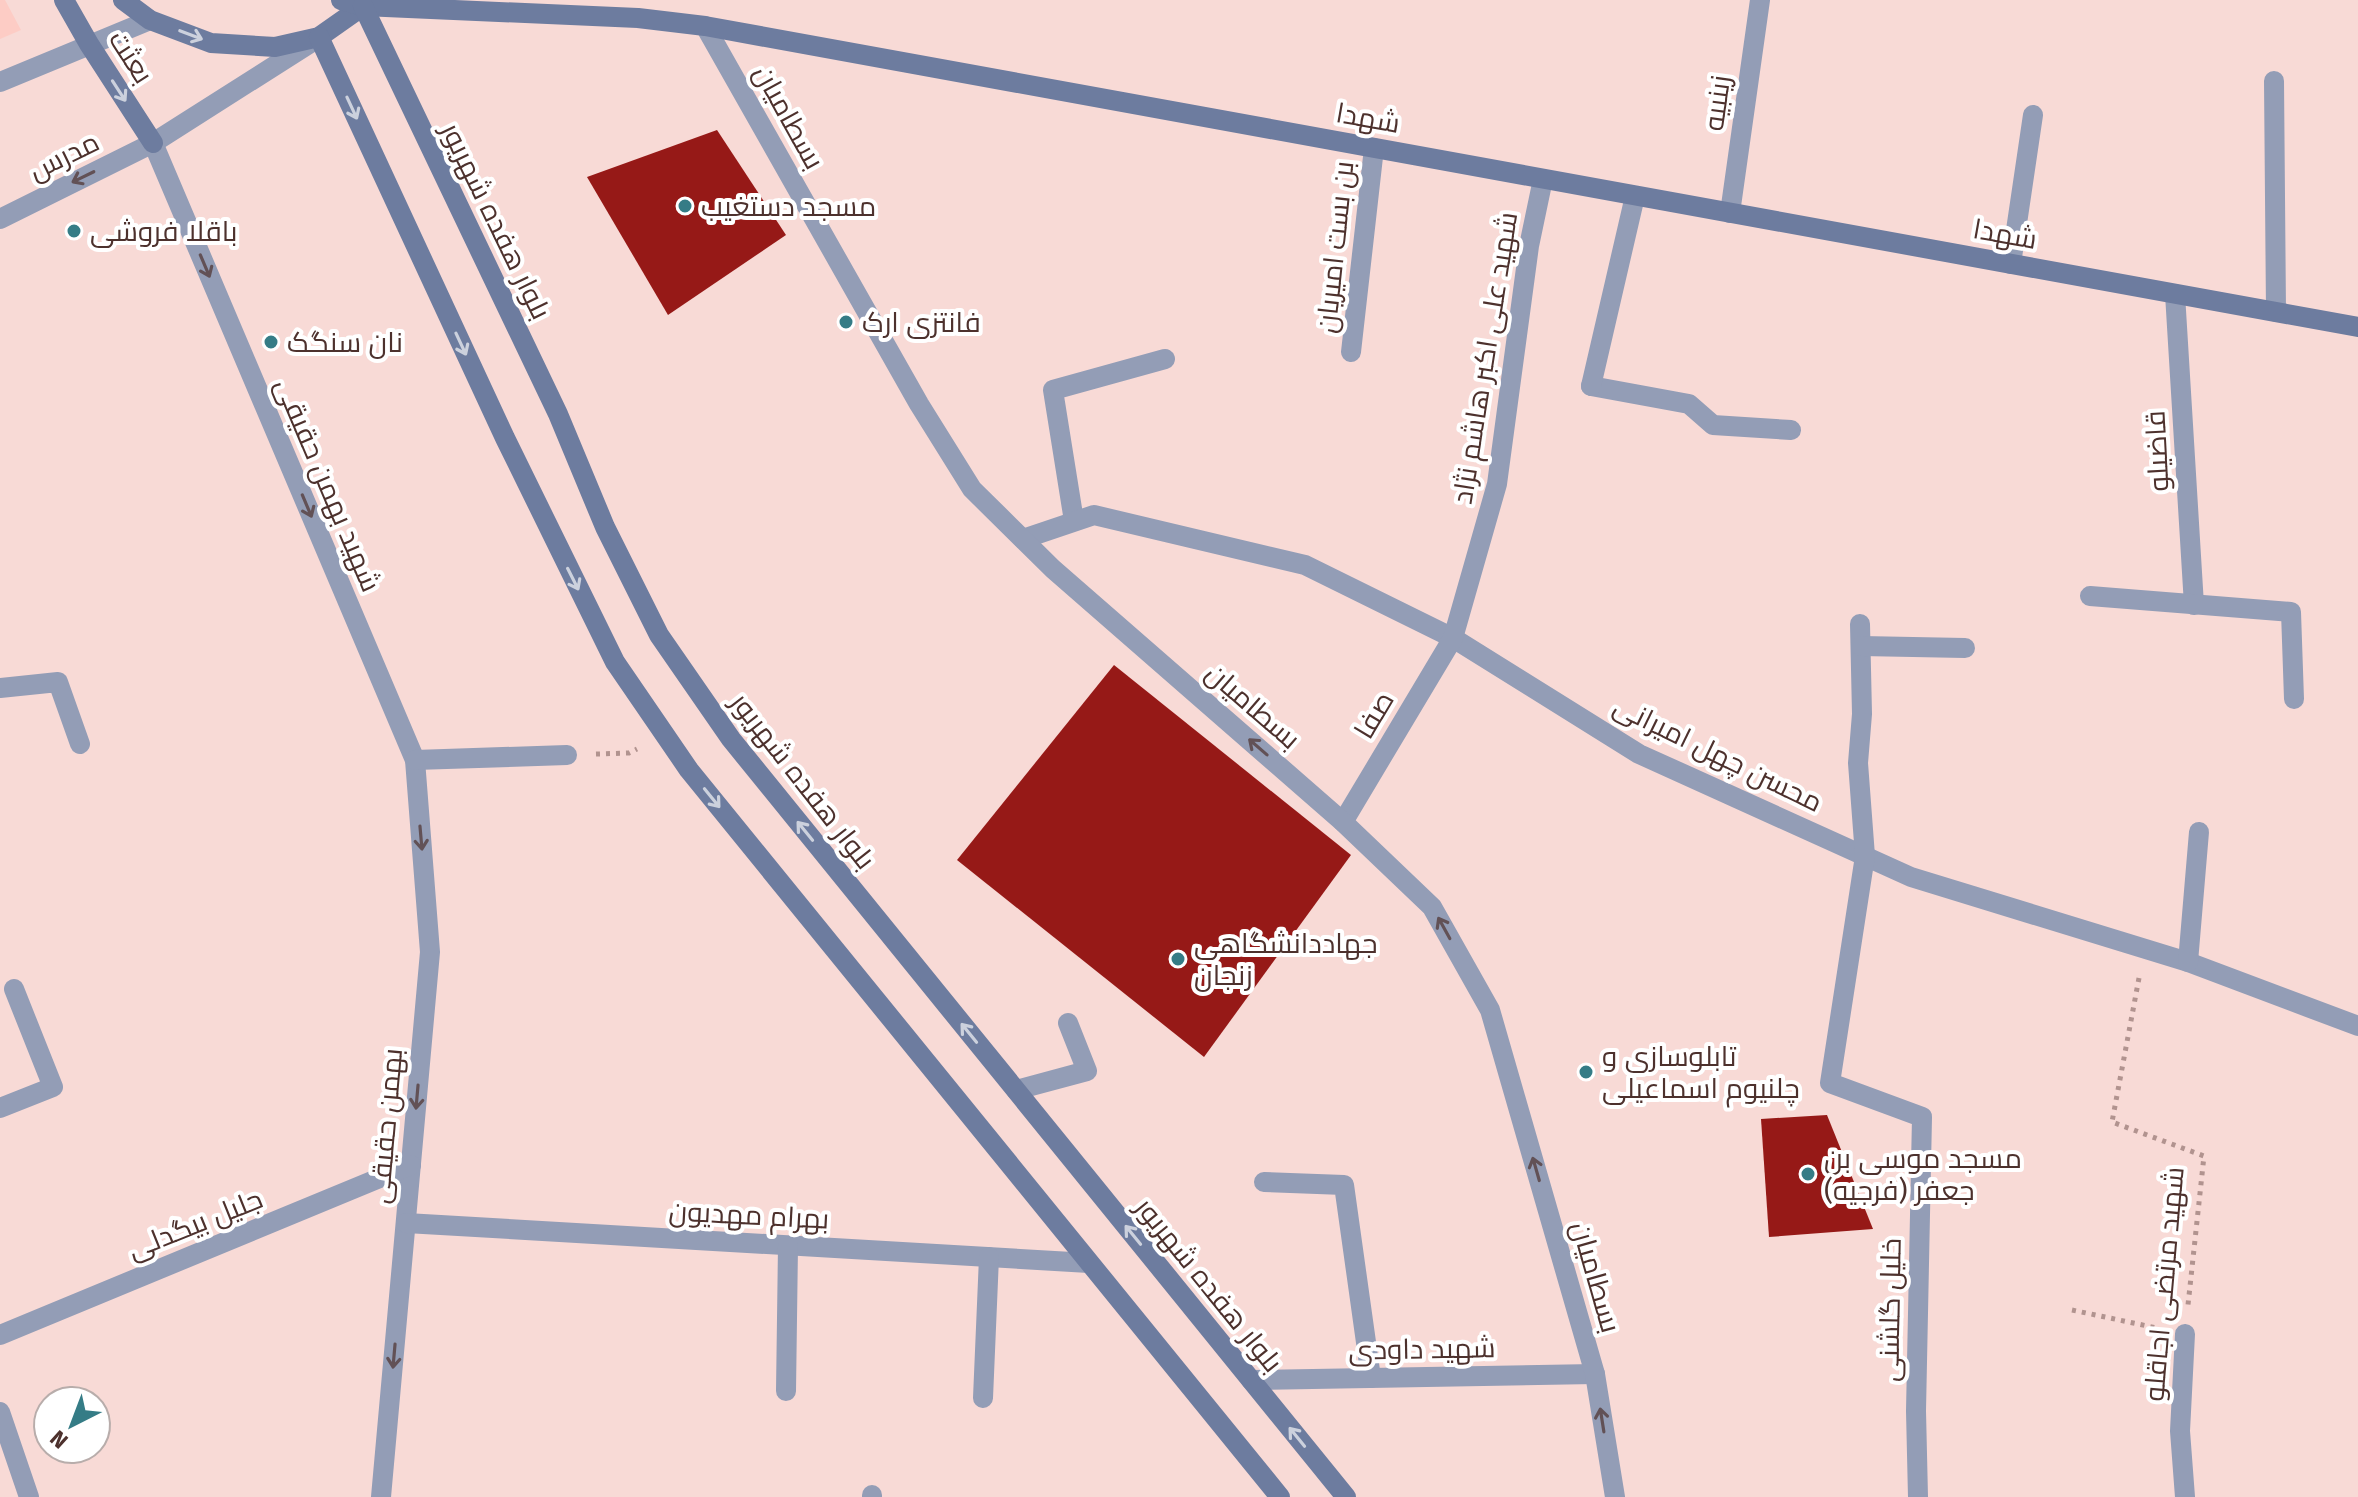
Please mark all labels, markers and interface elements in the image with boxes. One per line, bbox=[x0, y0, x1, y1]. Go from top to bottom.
street label: بعثت bbox=[102, 24, 160, 90]
one-way arrow bbox=[179, 29, 203, 43]
street label: بسطامیان bbox=[747, 59, 831, 175]
street label: زینبیه bbox=[1697, 73, 1737, 133]
one-way arrow bbox=[111, 79, 127, 101]
one-way arrow bbox=[345, 95, 360, 120]
street label: شهدا bbox=[1334, 96, 1402, 140]
street label: بلوار هفده شهریور bbox=[433, 116, 558, 325]
street label: مدرس bbox=[23, 125, 105, 187]
street label: بن بست امیریان bbox=[1310, 159, 1360, 335]
one-way arrow bbox=[72, 170, 96, 186]
place label: مسجد دستغیب bbox=[701, 190, 876, 223]
marker: مسجد دستغیب bbox=[676, 197, 694, 215]
street label: شهید علی اکبر هاشم نژاد bbox=[1446, 210, 1527, 507]
street label: شهدا bbox=[1971, 212, 2039, 256]
place label: باقلا فروشی bbox=[90, 215, 238, 248]
marker: باقلا فروشی bbox=[65, 222, 83, 240]
one-way arrow bbox=[199, 253, 214, 278]
place label: فانتزی ارک bbox=[862, 306, 981, 339]
marker: فانتزی ارک bbox=[837, 313, 855, 331]
place label: نان سنگک bbox=[287, 326, 403, 359]
one-way arrow bbox=[454, 332, 469, 356]
marker: نان سنگک bbox=[262, 333, 280, 351]
street label: شهید بهمن حقیقی bbox=[268, 373, 388, 597]
street label: قاضیلو bbox=[2138, 410, 2176, 492]
one-way arrow bbox=[300, 493, 315, 517]
one-way arrow bbox=[566, 566, 581, 590]
street label: بسطامیان bbox=[1199, 656, 1307, 756]
street label: بلوار هفده شهریور bbox=[723, 685, 882, 876]
street label: صفا bbox=[1347, 685, 1401, 745]
street label: محسن چهل امیرانی bbox=[1607, 689, 1828, 821]
one-way arrow bbox=[1248, 738, 1269, 756]
one-way arrow bbox=[703, 787, 721, 807]
one-way arrow bbox=[796, 821, 814, 842]
one-way arrow bbox=[414, 824, 429, 851]
one-way arrow bbox=[1436, 916, 1451, 940]
place label: جهاددانشگاهی زنجان bbox=[1194, 927, 1378, 992]
marker: جهاددانشگاهی زنجان bbox=[1169, 950, 1187, 968]
one-way arrow bbox=[960, 1023, 978, 1043]
place label: تابلوسازی و چلنیوم اسماعیلی bbox=[1602, 1040, 1800, 1108]
street label: بهمن حقیقی bbox=[363, 1047, 409, 1205]
marker: تابلوسازی و چلنیوم اسماعیلی bbox=[1577, 1063, 1595, 1081]
one-way arrow bbox=[409, 1083, 424, 1110]
place label: مسجد موسی بن جعفر (فرجیه) bbox=[1824, 1142, 2022, 1207]
one-way arrow bbox=[1528, 1156, 1543, 1182]
marker: مسجد موسی بن جعفر (فرجیه) bbox=[1799, 1165, 1817, 1183]
street label: شهید مرتضی اجاقلو bbox=[2137, 1165, 2191, 1403]
street label: جلیل بیگدلی bbox=[123, 1182, 267, 1266]
street label: بلوار هفده شهریور bbox=[1127, 1190, 1289, 1379]
street label: بهرام مهدیون bbox=[668, 1194, 830, 1239]
street label: بسطامیان bbox=[1564, 1218, 1628, 1336]
one-way arrow bbox=[1124, 1225, 1142, 1246]
street label: خلیل گلشنی bbox=[1872, 1238, 1908, 1382]
street label: شهید داودی bbox=[1348, 1331, 1496, 1367]
one-way arrow bbox=[386, 1342, 401, 1368]
north arrow bbox=[32, 1385, 112, 1465]
one-way arrow bbox=[1594, 1408, 1609, 1433]
text: N bbox=[44, 1425, 73, 1454]
one-way arrow bbox=[1288, 1427, 1306, 1447]

